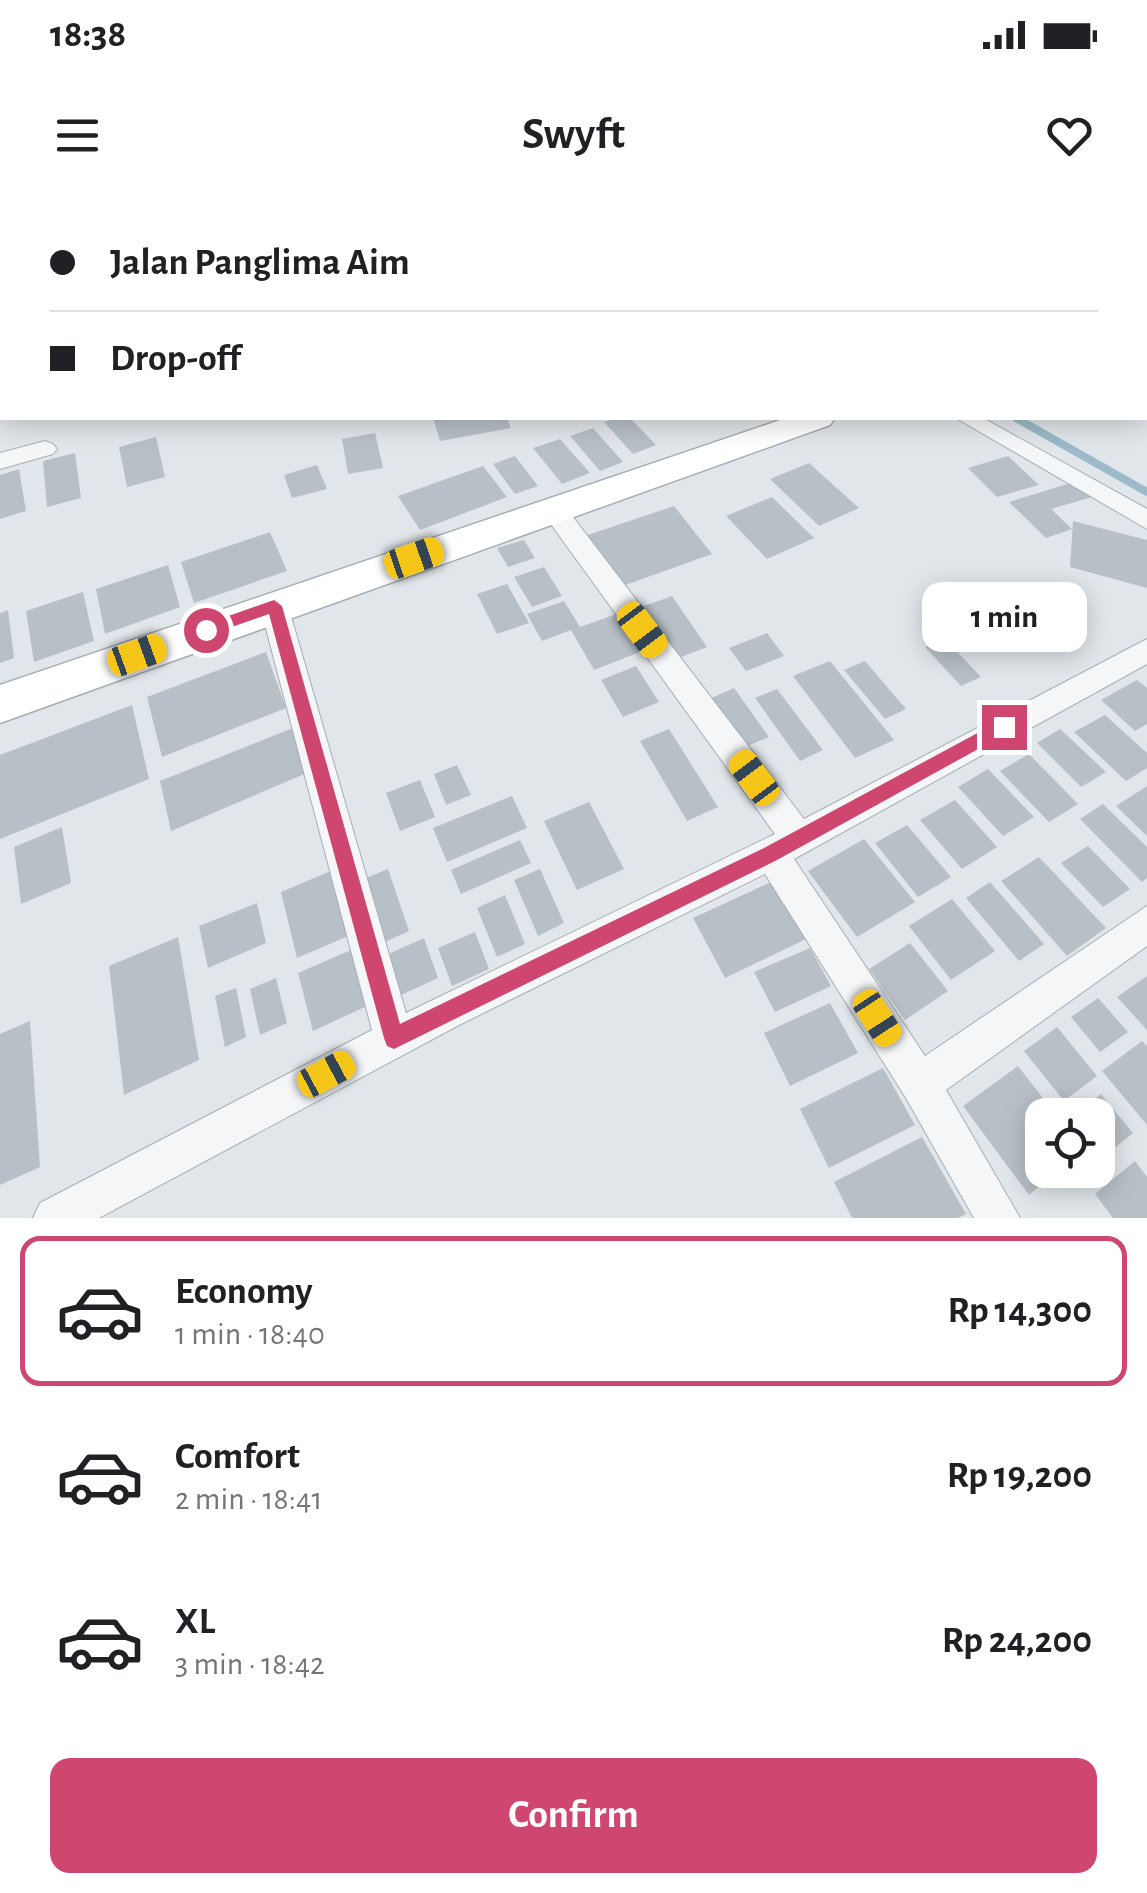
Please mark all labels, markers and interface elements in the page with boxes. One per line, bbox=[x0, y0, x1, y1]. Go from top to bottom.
text: 18:38 bbox=[50, 16, 126, 54]
icon: menu bbox=[50, 108, 105, 163]
icon: heart bbox=[1042, 108, 1097, 163]
text: Swyft bbox=[522, 112, 625, 157]
text: Jalan Panglima Aim bbox=[110, 244, 410, 282]
text: Drop-off bbox=[110, 340, 241, 378]
car bbox=[381, 534, 447, 582]
callout: 1 min bbox=[922, 582, 1086, 652]
car bbox=[612, 597, 672, 663]
text: 1 min bbox=[971, 601, 1038, 633]
route start bbox=[184, 608, 229, 653]
car bbox=[104, 631, 170, 679]
route end bbox=[982, 705, 1027, 750]
car bbox=[724, 745, 784, 811]
car bbox=[848, 985, 906, 1051]
car bbox=[292, 1047, 360, 1101]
map controls bbox=[1025, 1098, 1115, 1188]
button: locate bbox=[1025, 1098, 1115, 1188]
icon: car bbox=[55, 1266, 145, 1356]
text: Economy bbox=[175, 1273, 313, 1311]
text: Rp 14,300 bbox=[947, 1292, 1092, 1330]
text: 1 min · 18:40 bbox=[175, 1318, 325, 1350]
icon: car bbox=[55, 1431, 145, 1521]
text: Comfort bbox=[175, 1438, 300, 1476]
text: Rp 19,200 bbox=[947, 1457, 1092, 1495]
text: 2 min · 18:41 bbox=[175, 1483, 323, 1515]
icon: car bbox=[55, 1596, 145, 1686]
text: XL bbox=[175, 1603, 215, 1641]
text: Rp 24,200 bbox=[942, 1622, 1092, 1660]
text: 3 min · 18:42 bbox=[175, 1648, 325, 1680]
button: Confirm bbox=[50, 1758, 1097, 1873]

